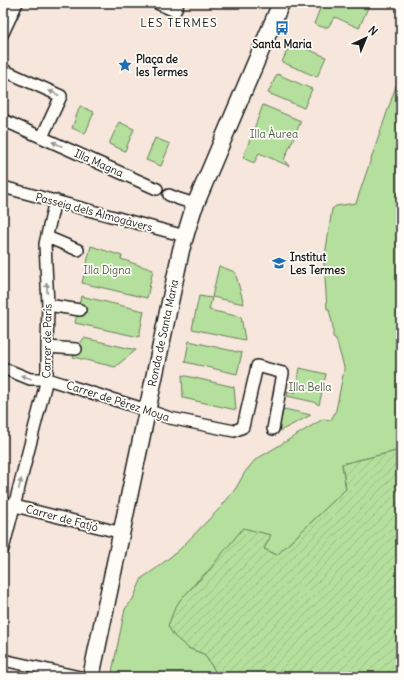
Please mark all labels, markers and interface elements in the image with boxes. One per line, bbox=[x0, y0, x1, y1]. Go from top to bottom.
district label: LES TERMES bbox=[140, 15, 218, 30]
north arrow bbox=[346, 18, 386, 58]
bus stop icon: Santa Maria bbox=[274, 20, 290, 36]
text: N bbox=[365, 23, 381, 38]
place label: Santa Maria bbox=[252, 37, 313, 51]
place label: Plaça de les Termes bbox=[136, 52, 188, 79]
place icon: Plaça de les Termes bbox=[117, 57, 133, 73]
one-way arrow bbox=[48, 90, 59, 96]
park label: Illa Àurea bbox=[250, 126, 298, 141]
one-way arrow bbox=[52, 141, 63, 147]
street label: Illa Magna bbox=[72, 146, 126, 180]
street label: Passeig dels Almogàvers bbox=[34, 190, 154, 234]
place label: Institut Les Termes bbox=[290, 250, 345, 277]
school or university icon: Institut Les Termes bbox=[271, 255, 287, 271]
park label: Illa Digna bbox=[83, 263, 131, 277]
street label: Ronda de Santa Maria bbox=[145, 278, 181, 388]
one-way arrow bbox=[44, 282, 51, 294]
street label: Carrer de París bbox=[39, 304, 55, 378]
one-way arrow bbox=[19, 374, 31, 380]
street label: Carrer de Pérez Moya bbox=[65, 378, 171, 424]
park label: Illa Bella bbox=[289, 380, 331, 394]
one-way arrow bbox=[18, 478, 24, 490]
street label: Carrer de Fatjó bbox=[24, 502, 100, 534]

